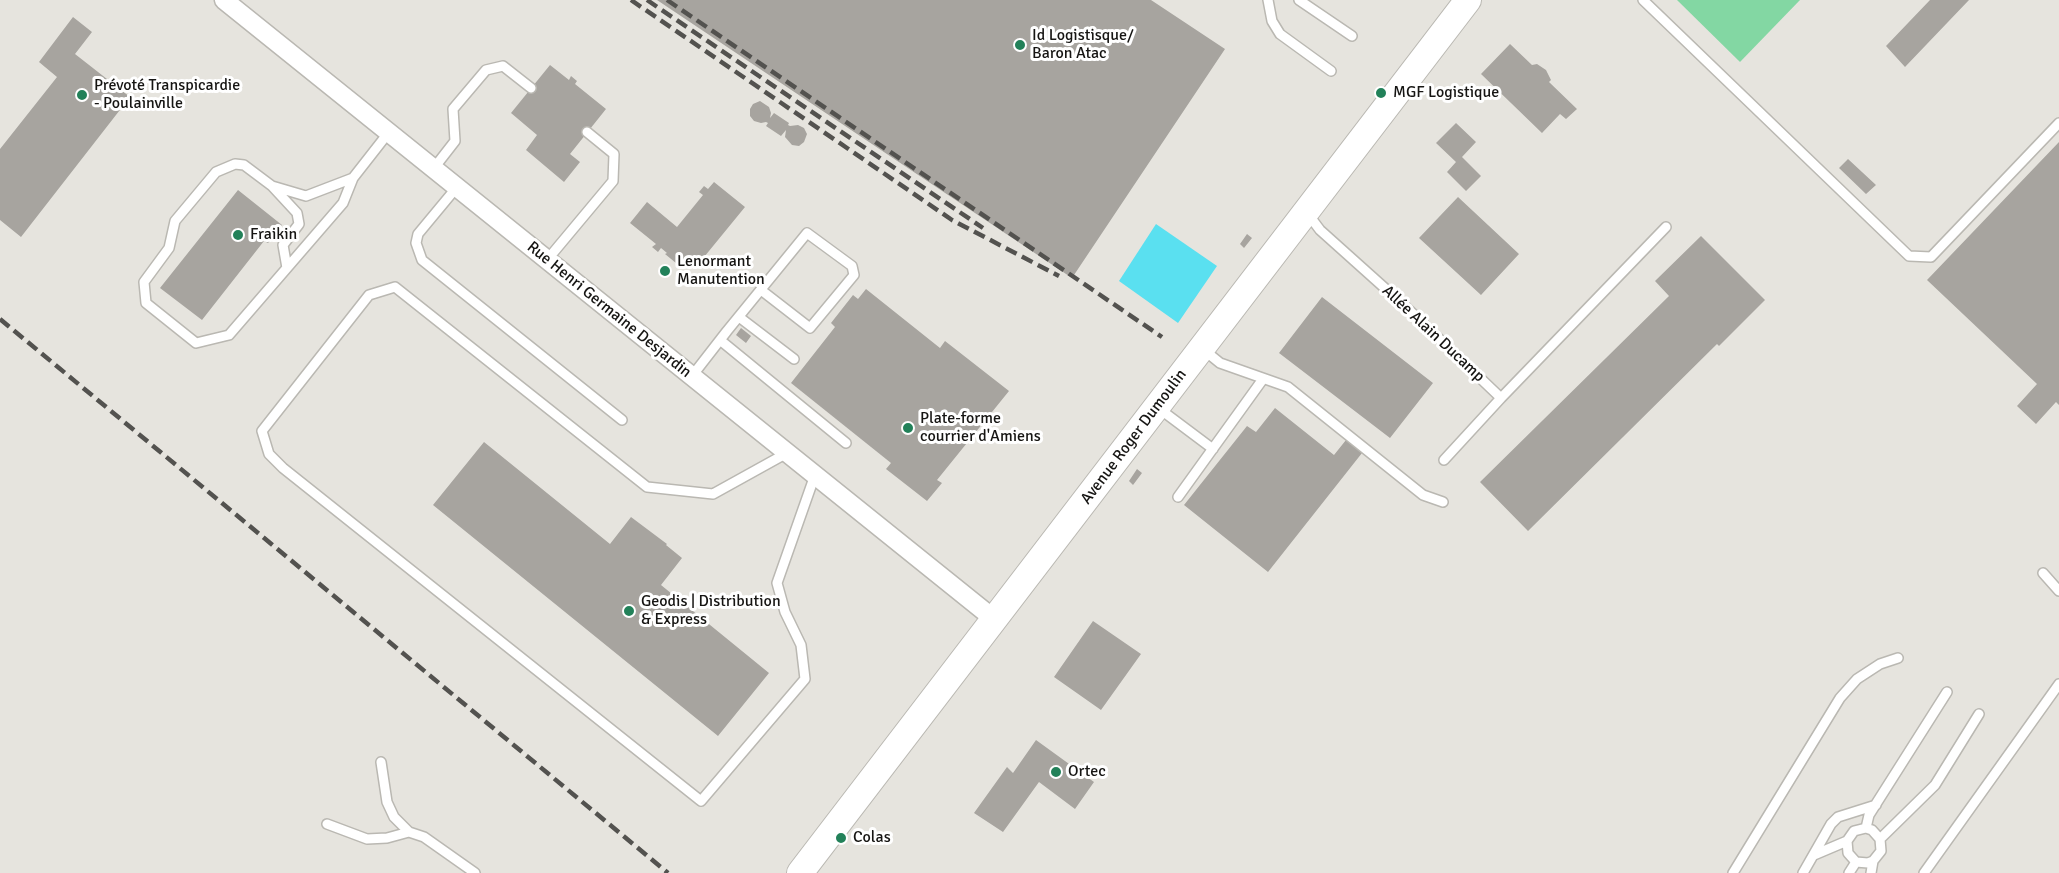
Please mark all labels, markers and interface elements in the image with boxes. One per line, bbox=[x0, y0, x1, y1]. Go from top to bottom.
place label: Id Logistisque/ Baron Atac bbox=[1032, 26, 1134, 64]
marker: Id Logistisque/ Baron Atac bbox=[1013, 38, 1027, 52]
place label: Prévoté Transpicardie - Poulainville bbox=[94, 76, 240, 114]
place label: MGF Logistique bbox=[1393, 83, 1499, 103]
marker: MGF Logistique bbox=[1374, 86, 1388, 100]
marker: Prévoté Transpicardie - Poulainville bbox=[75, 88, 89, 102]
place label: Fraikin bbox=[250, 225, 297, 245]
marker: Fraikin bbox=[231, 228, 245, 242]
street label: Rue Henri Germaine Desjardin bbox=[523, 238, 695, 382]
place label: Lenormant Manutention bbox=[677, 252, 765, 290]
marker: Lenormant Manutention bbox=[658, 264, 672, 278]
street label: Allée Alain Ducamp bbox=[1378, 282, 1488, 386]
street label: Avenue Roger Dumoulin bbox=[1077, 366, 1191, 508]
place label: Plate-forme courrier d'Amiens bbox=[920, 409, 1041, 447]
marker: Plate-forme courrier d'Amiens bbox=[901, 421, 915, 435]
place label: Geodis | Distribution & Express bbox=[641, 592, 781, 630]
marker: Geodis | Distribution & Express bbox=[622, 604, 636, 618]
place label: Ortec bbox=[1068, 762, 1106, 782]
marker: Ortec bbox=[1049, 765, 1063, 779]
place label: Colas bbox=[853, 828, 891, 848]
marker: Colas bbox=[834, 831, 848, 845]

